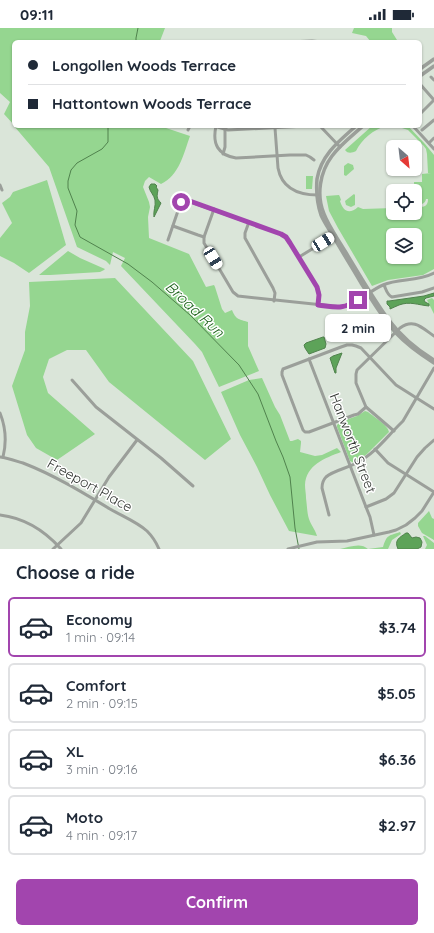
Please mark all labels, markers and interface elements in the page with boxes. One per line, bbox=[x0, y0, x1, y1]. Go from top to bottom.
text: 09:11 bbox=[20, 5, 54, 24]
text: Longollen Woods Terrace bbox=[52, 56, 236, 75]
text: Hattontown Woods Terrace bbox=[52, 94, 252, 113]
north arrow bbox=[386, 140, 422, 176]
map controls bbox=[386, 140, 422, 264]
button: locate bbox=[386, 184, 422, 220]
route start bbox=[172, 193, 190, 211]
button: layers bbox=[386, 228, 422, 264]
car bbox=[310, 231, 336, 253]
car bbox=[202, 245, 224, 271]
water label: Broad Run bbox=[162, 277, 229, 341]
route end bbox=[349, 291, 367, 309]
callout: 2 min bbox=[325, 314, 391, 342]
text: 2 min bbox=[341, 320, 375, 336]
street label: Hanworth Street bbox=[326, 390, 380, 496]
street label: Freeport Place bbox=[44, 454, 136, 516]
text: Choose a ride bbox=[16, 561, 135, 584]
icon: car bbox=[18, 609, 54, 645]
text: Economy bbox=[66, 610, 133, 629]
text: $3.74 bbox=[379, 618, 416, 637]
text: 1 min · 09:14 bbox=[66, 629, 135, 645]
icon: car bbox=[18, 675, 54, 711]
text: Comfort bbox=[66, 676, 127, 695]
text: $5.05 bbox=[377, 684, 416, 703]
text: 2 min · 09:15 bbox=[66, 695, 138, 711]
icon: car bbox=[18, 741, 54, 777]
text: XL bbox=[66, 742, 84, 761]
text: $6.36 bbox=[379, 750, 416, 769]
text: 3 min · 09:16 bbox=[66, 761, 137, 777]
icon: car bbox=[18, 807, 54, 843]
text: Moto bbox=[66, 808, 103, 827]
text: $2.97 bbox=[378, 816, 416, 835]
text: 4 min · 09:17 bbox=[66, 827, 137, 843]
button: Confirm bbox=[16, 879, 418, 925]

